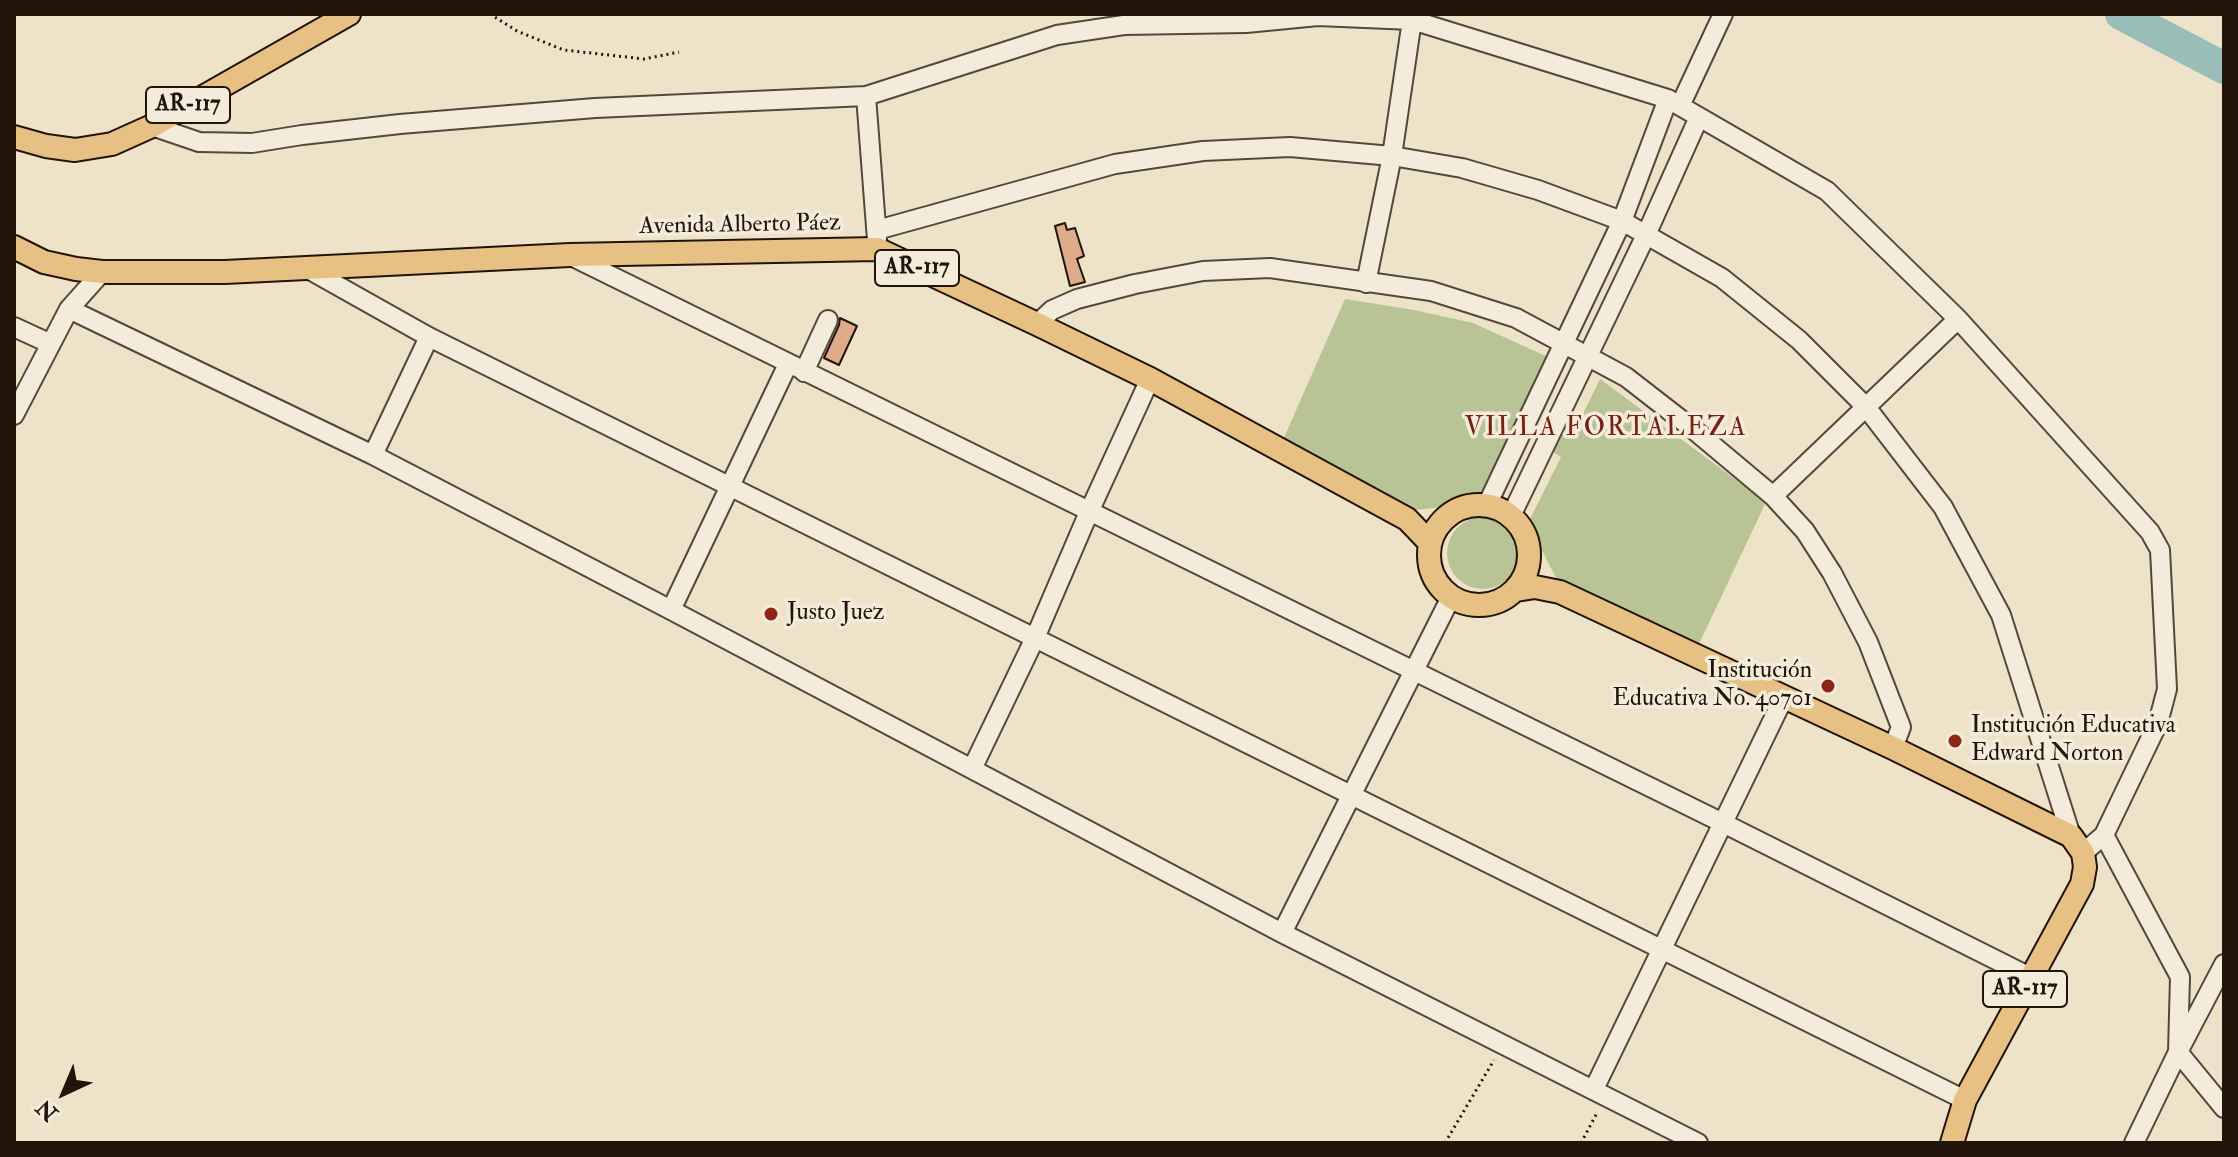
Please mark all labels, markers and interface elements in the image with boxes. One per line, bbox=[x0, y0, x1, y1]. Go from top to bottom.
road number: AR-117 bbox=[146, 87, 230, 123]
street label: Avenida Alberto Páez bbox=[639, 210, 841, 242]
road number: AR-117 bbox=[875, 250, 959, 286]
district label: VILLA FORTALEZA bbox=[1465, 413, 1747, 445]
place label: Justo Juez bbox=[787, 600, 884, 628]
marker: Justo Juez bbox=[762, 605, 780, 623]
place label: Institución Educativa No. 40701 bbox=[1613, 658, 1812, 714]
marker: Institución Educativa No. 40701 bbox=[1819, 677, 1837, 695]
place label: Institución Educativa Edward Norton bbox=[1971, 713, 2176, 769]
marker: Institución Educativa Edward Norton bbox=[1946, 732, 1964, 750]
road number: AR-117 bbox=[1983, 971, 2067, 1007]
north arrow bbox=[24, 1053, 104, 1133]
text: N bbox=[31, 1093, 64, 1127]

